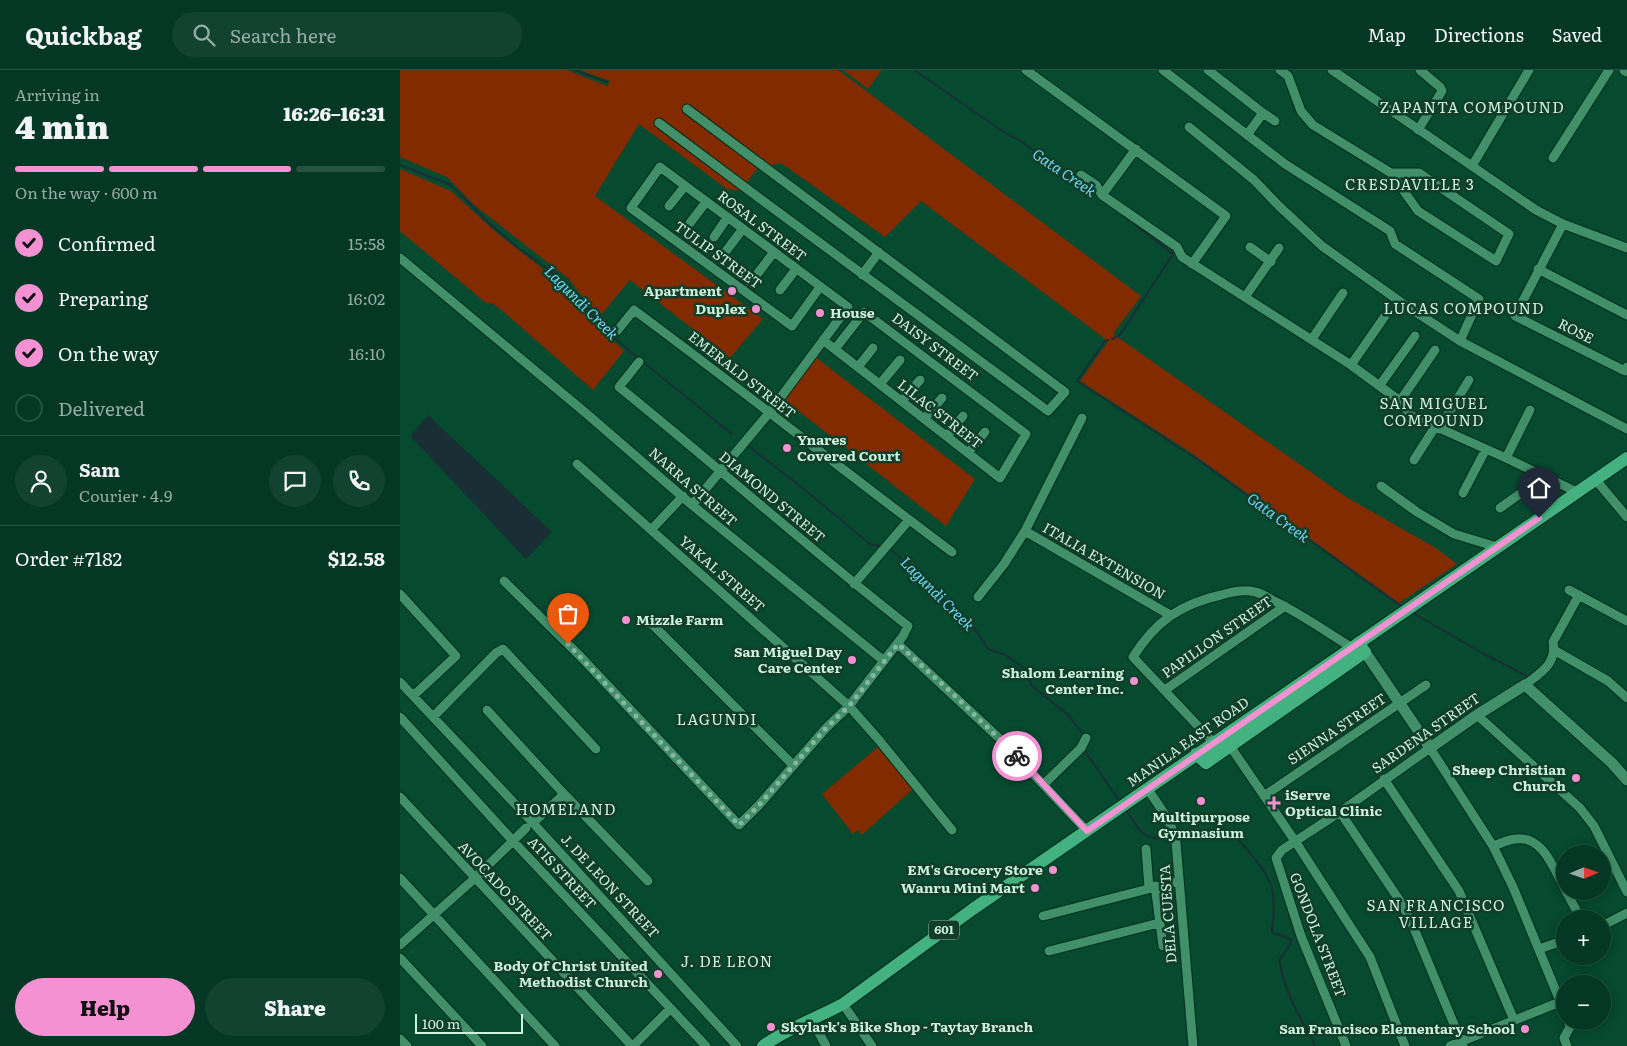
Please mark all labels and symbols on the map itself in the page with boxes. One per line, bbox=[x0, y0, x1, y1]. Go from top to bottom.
district label: ZAPANTA COMPOUND bbox=[1379, 95, 1565, 118]
water label: Gata Creek bbox=[1028, 142, 1102, 202]
district label: CRESDAVILLE 3 bbox=[1345, 172, 1475, 195]
street label: ROSAL STREET bbox=[714, 185, 811, 265]
street label: TULIP STREET bbox=[671, 216, 766, 293]
water label: Lagundi Creek bbox=[540, 260, 625, 345]
place label: Apartment bbox=[644, 280, 723, 300]
marker: Apartment bbox=[726, 285, 738, 297]
district label: LUCAS COMPOUND bbox=[1383, 296, 1545, 319]
place label: Duplex bbox=[695, 298, 747, 318]
place label: House bbox=[830, 302, 875, 322]
marker: Duplex bbox=[750, 303, 762, 315]
marker: House bbox=[814, 307, 826, 319]
street label: DAISY STREET bbox=[888, 307, 983, 385]
street label: ROSE bbox=[1555, 313, 1598, 348]
street label: EMERALD STREET bbox=[685, 326, 800, 422]
street label: LILAC STREET bbox=[894, 374, 987, 453]
district label: SAN MIGUEL COMPOUND bbox=[1380, 391, 1488, 431]
place label: Ynares Covered Court bbox=[797, 429, 901, 465]
street label: NARRA STREET bbox=[645, 442, 742, 530]
marker: Ynares Covered Court bbox=[781, 442, 793, 454]
street label: DIAMOND STREET bbox=[715, 446, 830, 547]
pin bbox=[1518, 467, 1560, 518]
water label: Gata Creek bbox=[1243, 486, 1316, 548]
street label: ITALIA EXTENSION bbox=[1039, 517, 1170, 603]
street label: YAKAL STREET bbox=[675, 530, 770, 616]
water label: Lagundi Creek bbox=[896, 551, 981, 636]
street label: PAPILLON STREET bbox=[1157, 590, 1276, 682]
pin bbox=[547, 593, 589, 644]
place label: Mizzle Farm bbox=[636, 609, 723, 629]
marker: Mizzle Farm bbox=[620, 614, 632, 626]
place label: San Miguel Day Care Center bbox=[734, 641, 842, 677]
marker: San Miguel Day Care Center bbox=[846, 654, 858, 666]
place label: Shalom Learning Center Inc. bbox=[1002, 662, 1125, 698]
marker: Shalom Learning Center Inc. bbox=[1128, 675, 1140, 687]
street label: SARDENA STREET bbox=[1367, 687, 1484, 777]
street label: SIENNA STREET bbox=[1283, 688, 1390, 769]
street label: MANILA EAST ROAD bbox=[1122, 691, 1253, 791]
district label: LAGUNDI bbox=[677, 707, 757, 730]
courier bbox=[992, 731, 1042, 781]
place label: Sheep Christian Church bbox=[1452, 759, 1566, 795]
marker: Sheep Christian Church bbox=[1570, 772, 1582, 784]
place label: iServe Optical Clinic bbox=[1285, 784, 1383, 820]
marker: Multipurpose Gymnasium bbox=[1195, 795, 1207, 807]
marker: iServe Optical Clinic bbox=[1267, 796, 1281, 810]
district label: HOMELAND bbox=[516, 797, 616, 820]
place label: Multipurpose Gymnasium bbox=[1152, 806, 1250, 842]
street label: J. DE LEON STREET bbox=[557, 829, 664, 942]
street label: ATIS STREET bbox=[524, 832, 602, 913]
street label: AVOCADO STREET bbox=[454, 836, 557, 945]
north arrow bbox=[1556, 845, 1611, 900]
place label: EM's Grocery Store bbox=[907, 859, 1043, 879]
street label: DELA CUESTA bbox=[1154, 863, 1180, 964]
marker: EM's Grocery Store bbox=[1047, 864, 1059, 876]
street label: GONDOLA STREET bbox=[1286, 869, 1352, 1000]
place label: Wanru Mini Mart bbox=[901, 877, 1026, 897]
marker: Wanru Mini Mart bbox=[1029, 882, 1041, 894]
district label: SAN FRANCISCO VILLAGE bbox=[1366, 893, 1506, 933]
road number: 601 bbox=[929, 920, 959, 940]
district label: J. DE LEON bbox=[681, 949, 773, 972]
place label: Body Of Christ United Methodist Church bbox=[494, 955, 648, 991]
marker: Body Of Christ United Methodist Church bbox=[652, 968, 664, 980]
scale bar bbox=[415, 1011, 522, 1034]
place label: Skylark's Bike Shop - Taytay Branch bbox=[781, 1016, 1033, 1036]
place label: San Francisco Elementary School bbox=[1279, 1018, 1515, 1038]
marker: Skylark's Bike Shop - Taytay Branch bbox=[765, 1021, 777, 1033]
marker: San Francisco Elementary School bbox=[1519, 1023, 1531, 1035]

